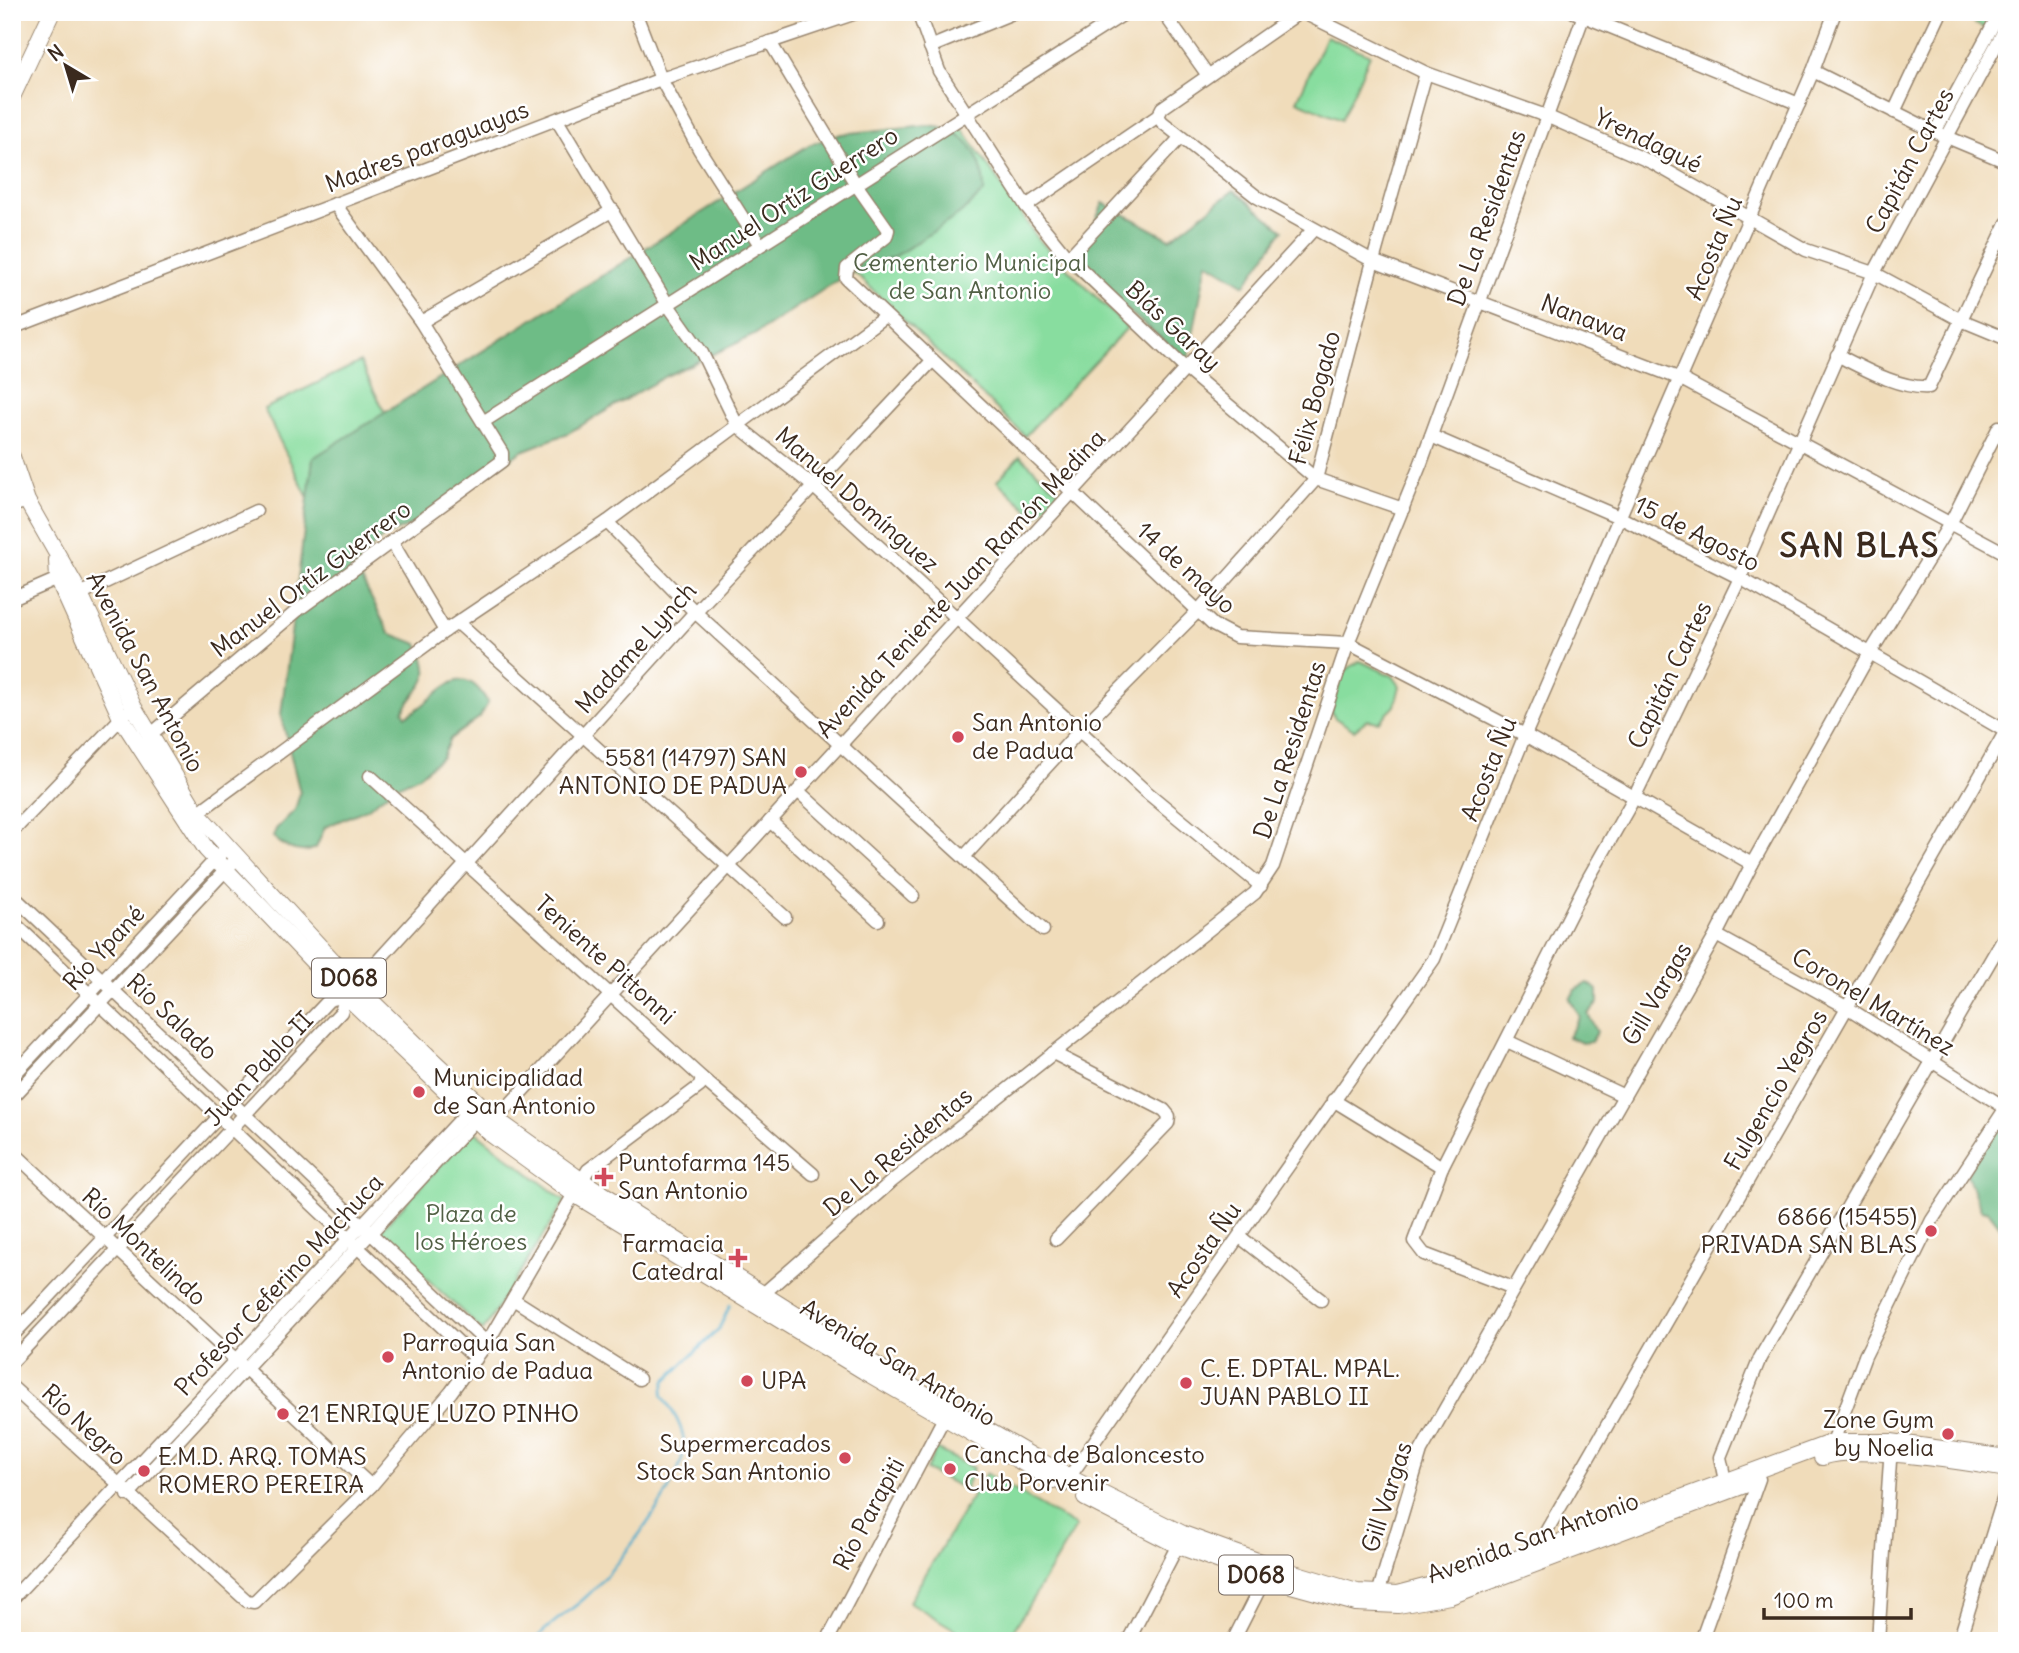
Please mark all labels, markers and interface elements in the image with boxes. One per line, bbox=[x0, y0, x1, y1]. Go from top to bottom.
north arrow bbox=[32, 32, 102, 102]
text: N bbox=[43, 39, 68, 66]
street label: Capitán Cartes bbox=[1858, 83, 1960, 238]
street label: Madres paraguayas bbox=[321, 93, 533, 199]
street label: Yrendagué bbox=[1590, 101, 1707, 179]
street label: Manuel Ortíz Guerrero bbox=[683, 119, 903, 277]
street label: De La Residentas bbox=[1440, 125, 1532, 310]
street label: Acosta Ñu bbox=[1678, 191, 1748, 304]
park label: Cementerio Municipal de San Antonio bbox=[853, 247, 1087, 305]
street label: Blás Garay bbox=[1120, 274, 1228, 377]
street label: Nanawa bbox=[1537, 287, 1632, 347]
street label: Félix Bogado bbox=[1282, 328, 1346, 468]
street label: Manuel Domínguez bbox=[770, 420, 946, 579]
street label: Avenida Teniente Juan Ramón Medina bbox=[809, 423, 1111, 744]
street label: 15 de Agosto bbox=[1630, 489, 1765, 577]
street label: Manuel Ortíz Guerrero bbox=[204, 493, 416, 663]
street label: 14 de mayo bbox=[1131, 515, 1243, 620]
district label: SAN BLAS bbox=[1780, 525, 1940, 566]
street label: Avenida San Antonio bbox=[80, 566, 211, 777]
street label: Madame Lynch bbox=[568, 575, 702, 719]
street label: Capitán Cartes bbox=[1620, 596, 1718, 753]
street label: De La Residentas bbox=[1246, 657, 1332, 842]
place label: San Antonio de Padua bbox=[972, 707, 1102, 765]
street label: Acosta Ñu bbox=[1454, 712, 1523, 825]
marker: San Antonio de Padua bbox=[950, 729, 966, 745]
place label: 5581 (14797) SAN ANTONIO DE PADUA bbox=[559, 742, 787, 800]
marker: 5581 (14797) SAN ANTONIO DE PADUA bbox=[793, 764, 809, 780]
street label: Teniente Pittonni bbox=[529, 888, 682, 1030]
street label: Río Ypané bbox=[56, 898, 150, 996]
street label: Gill Vargas bbox=[1615, 936, 1698, 1051]
street label: Coronel Martínez bbox=[1787, 941, 1960, 1062]
road number: D068 bbox=[312, 959, 386, 998]
street label: Río Salado bbox=[121, 967, 224, 1066]
street label: Fulgencio Yegros bbox=[1717, 1004, 1833, 1175]
street label: Juan Pablo II bbox=[198, 1005, 319, 1132]
place label: Municipalidad de San Antonio bbox=[433, 1062, 596, 1120]
street label: De La Residentas bbox=[817, 1080, 978, 1222]
marker: Municipalidad de San Antonio bbox=[411, 1084, 427, 1100]
place label: Puntofarma 145 San Antonio bbox=[618, 1147, 790, 1205]
street label: Profesor Ceferino Machuca bbox=[168, 1167, 389, 1401]
marker: Puntofarma 145 San Antonio bbox=[596, 1169, 612, 1185]
street label: Río Montelindo bbox=[76, 1181, 213, 1312]
street label: Acosta Ñu bbox=[1159, 1196, 1247, 1303]
park label: Plaza de los Héroes bbox=[415, 1198, 527, 1256]
place label: 6866 (15455) PRIVADA SAN BLAS bbox=[1700, 1201, 1917, 1259]
marker: 6866 (15455) PRIVADA SAN BLAS bbox=[1923, 1223, 1939, 1239]
place label: Farmacia Catedral bbox=[622, 1228, 724, 1286]
marker: Farmacia Catedral bbox=[730, 1250, 746, 1266]
street label: Avenida San Antonio bbox=[795, 1292, 1002, 1432]
place label: Parroquia San Antonio de Padua bbox=[402, 1327, 593, 1385]
marker: Parroquia San Antonio de Padua bbox=[380, 1349, 396, 1365]
place label: C. E. DPTAL. MPAL. JUAN PABLO II bbox=[1200, 1353, 1400, 1411]
place label: UPA bbox=[761, 1365, 807, 1395]
marker: UPA bbox=[739, 1373, 755, 1389]
marker: C. E. DPTAL. MPAL. JUAN PABLO II bbox=[1178, 1375, 1194, 1391]
street label: Río Negro bbox=[36, 1377, 134, 1471]
place label: 21 ENRIQUE LUZO PINHO bbox=[297, 1398, 579, 1428]
place label: Zone Gym by Noelia bbox=[1823, 1404, 1934, 1462]
marker: 21 ENRIQUE LUZO PINHO bbox=[275, 1406, 291, 1422]
marker: Zone Gym by Noelia bbox=[1940, 1426, 1956, 1442]
place label: Supermercados Stock San Antonio bbox=[636, 1428, 831, 1486]
street label: Gill Vargas bbox=[1354, 1438, 1418, 1556]
place label: Cancha de Baloncesto Club Porvenir bbox=[964, 1439, 1205, 1497]
place label: E.M.D. ARQ. TOMAS ROMERO PEREIRA bbox=[158, 1441, 367, 1499]
marker: Supermercados Stock San Antonio bbox=[837, 1450, 853, 1466]
street label: Río Parapiti bbox=[826, 1452, 910, 1575]
marker: Cancha de Baloncesto Club Porvenir bbox=[942, 1461, 958, 1477]
marker: E.M.D. ARQ. TOMAS ROMERO PEREIRA bbox=[136, 1463, 152, 1479]
street label: Avenida San Antonio bbox=[1423, 1485, 1642, 1589]
road number: D068 bbox=[1219, 1556, 1293, 1594]
scale bar bbox=[1764, 1576, 1910, 1620]
text: 100 m bbox=[1774, 1587, 1833, 1614]

